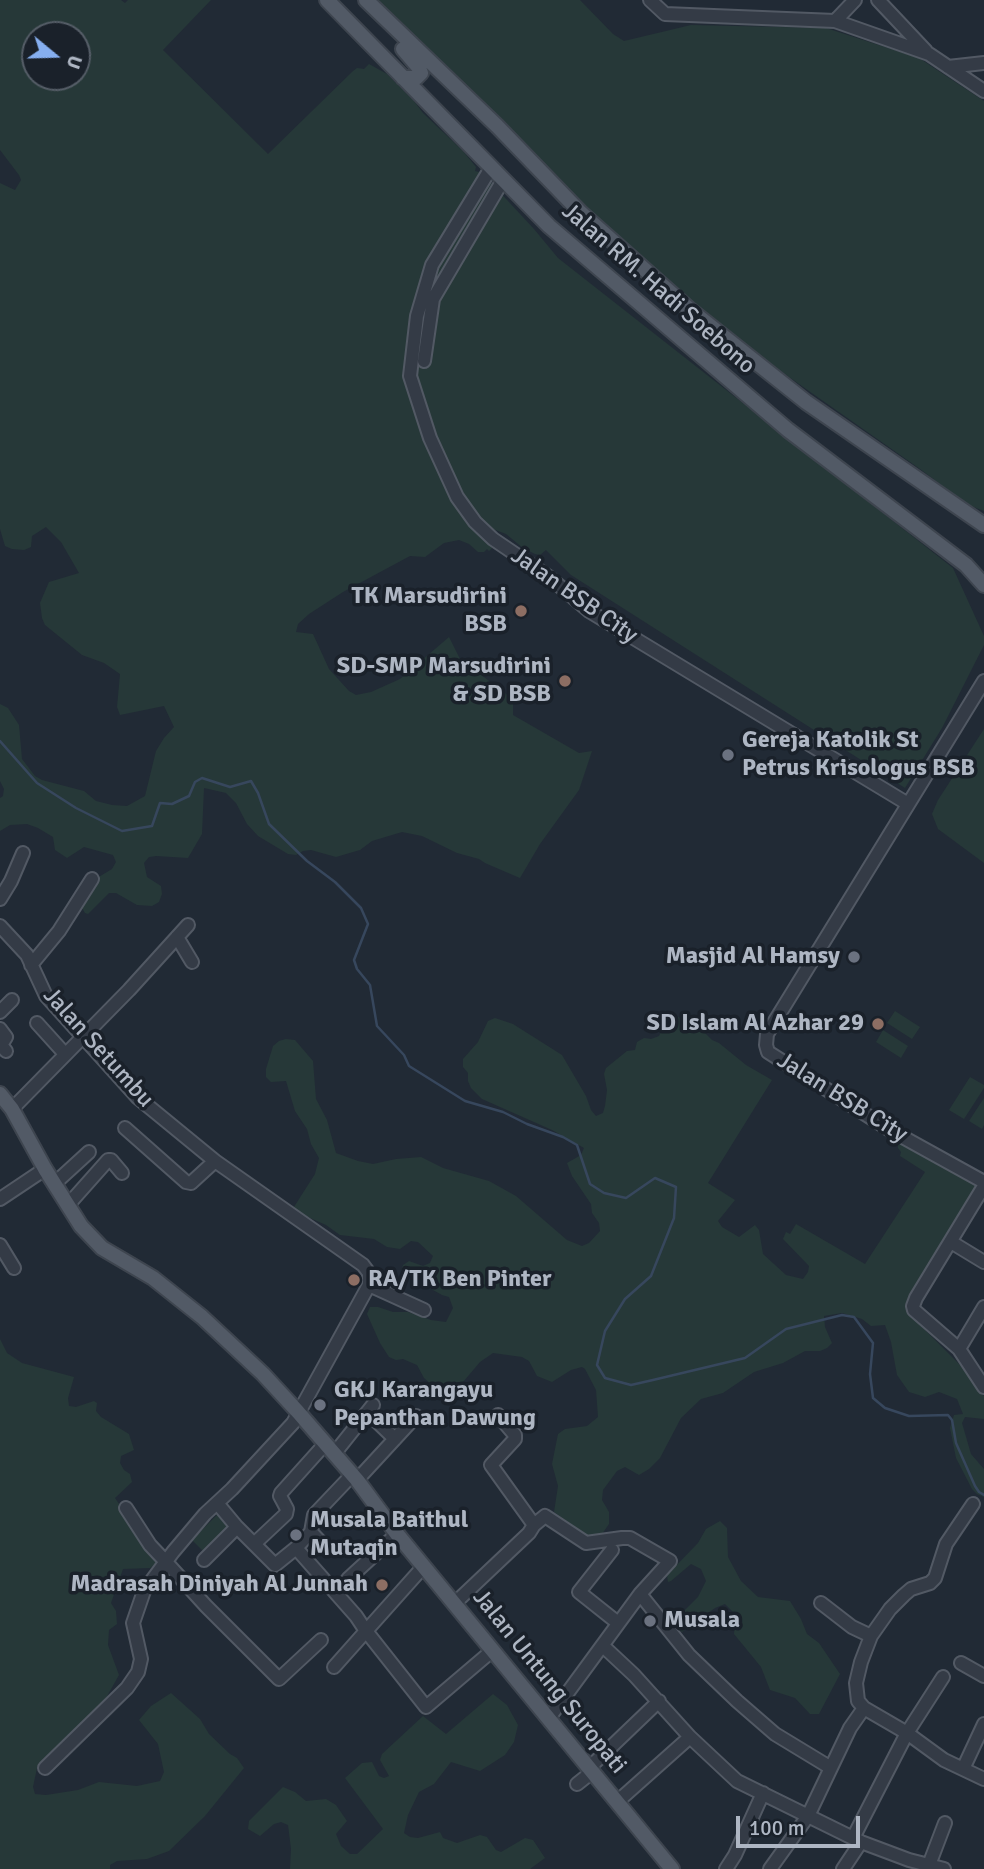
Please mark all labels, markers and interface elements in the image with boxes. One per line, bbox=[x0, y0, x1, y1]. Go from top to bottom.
north arrow bbox=[21, 21, 91, 91]
text: U bbox=[61, 52, 87, 72]
street label: Jalan RM. Hadi Soebono bbox=[556, 197, 760, 381]
street label: Jalan BSB City bbox=[505, 542, 643, 650]
place label: TK Marsudirini BSB bbox=[351, 583, 507, 639]
marker: TK Marsudirini BSB bbox=[513, 603, 529, 619]
place label: SD-SMP Marsudirini & SD BSB bbox=[337, 653, 551, 709]
marker: SD-SMP Marsudirini & SD BSB bbox=[557, 673, 573, 689]
place label: Gereja Katolik St Petrus Krisologus BSB bbox=[742, 727, 975, 783]
marker: Gereja Katolik St Petrus Krisologus BSB bbox=[720, 747, 736, 763]
place label: Masjid Al Hamsy bbox=[666, 943, 840, 971]
marker: Masjid Al Hamsy bbox=[846, 949, 862, 965]
street label: Jalan Setumbu bbox=[37, 982, 159, 1114]
place label: SD Islam Al Azhar 29 bbox=[647, 1010, 864, 1038]
marker: SD Islam Al Azhar 29 bbox=[870, 1016, 886, 1032]
street label: Jalan BSB City bbox=[772, 1047, 912, 1149]
place label: RA/TK Ben Pinter bbox=[368, 1266, 551, 1294]
marker: RA/TK Ben Pinter bbox=[346, 1272, 362, 1288]
place label: GKJ Karangayu Pepanthan Dawung bbox=[334, 1377, 536, 1433]
marker: GKJ Karangayu Pepanthan Dawung bbox=[312, 1397, 328, 1413]
place label: Musala Baithul Mutaqin bbox=[310, 1507, 468, 1563]
marker: Musala Baithul Mutaqin bbox=[288, 1527, 304, 1543]
place label: Madrasah Diniyah Al Junnah bbox=[70, 1571, 368, 1599]
marker: Madrasah Diniyah Al Junnah bbox=[374, 1577, 390, 1593]
street label: Jalan Untung Suropati bbox=[466, 1584, 632, 1780]
place label: Musala bbox=[664, 1607, 740, 1635]
marker: Musala bbox=[642, 1613, 658, 1629]
scale bar bbox=[739, 1802, 863, 1846]
text: 100 m bbox=[749, 1815, 804, 1841]

